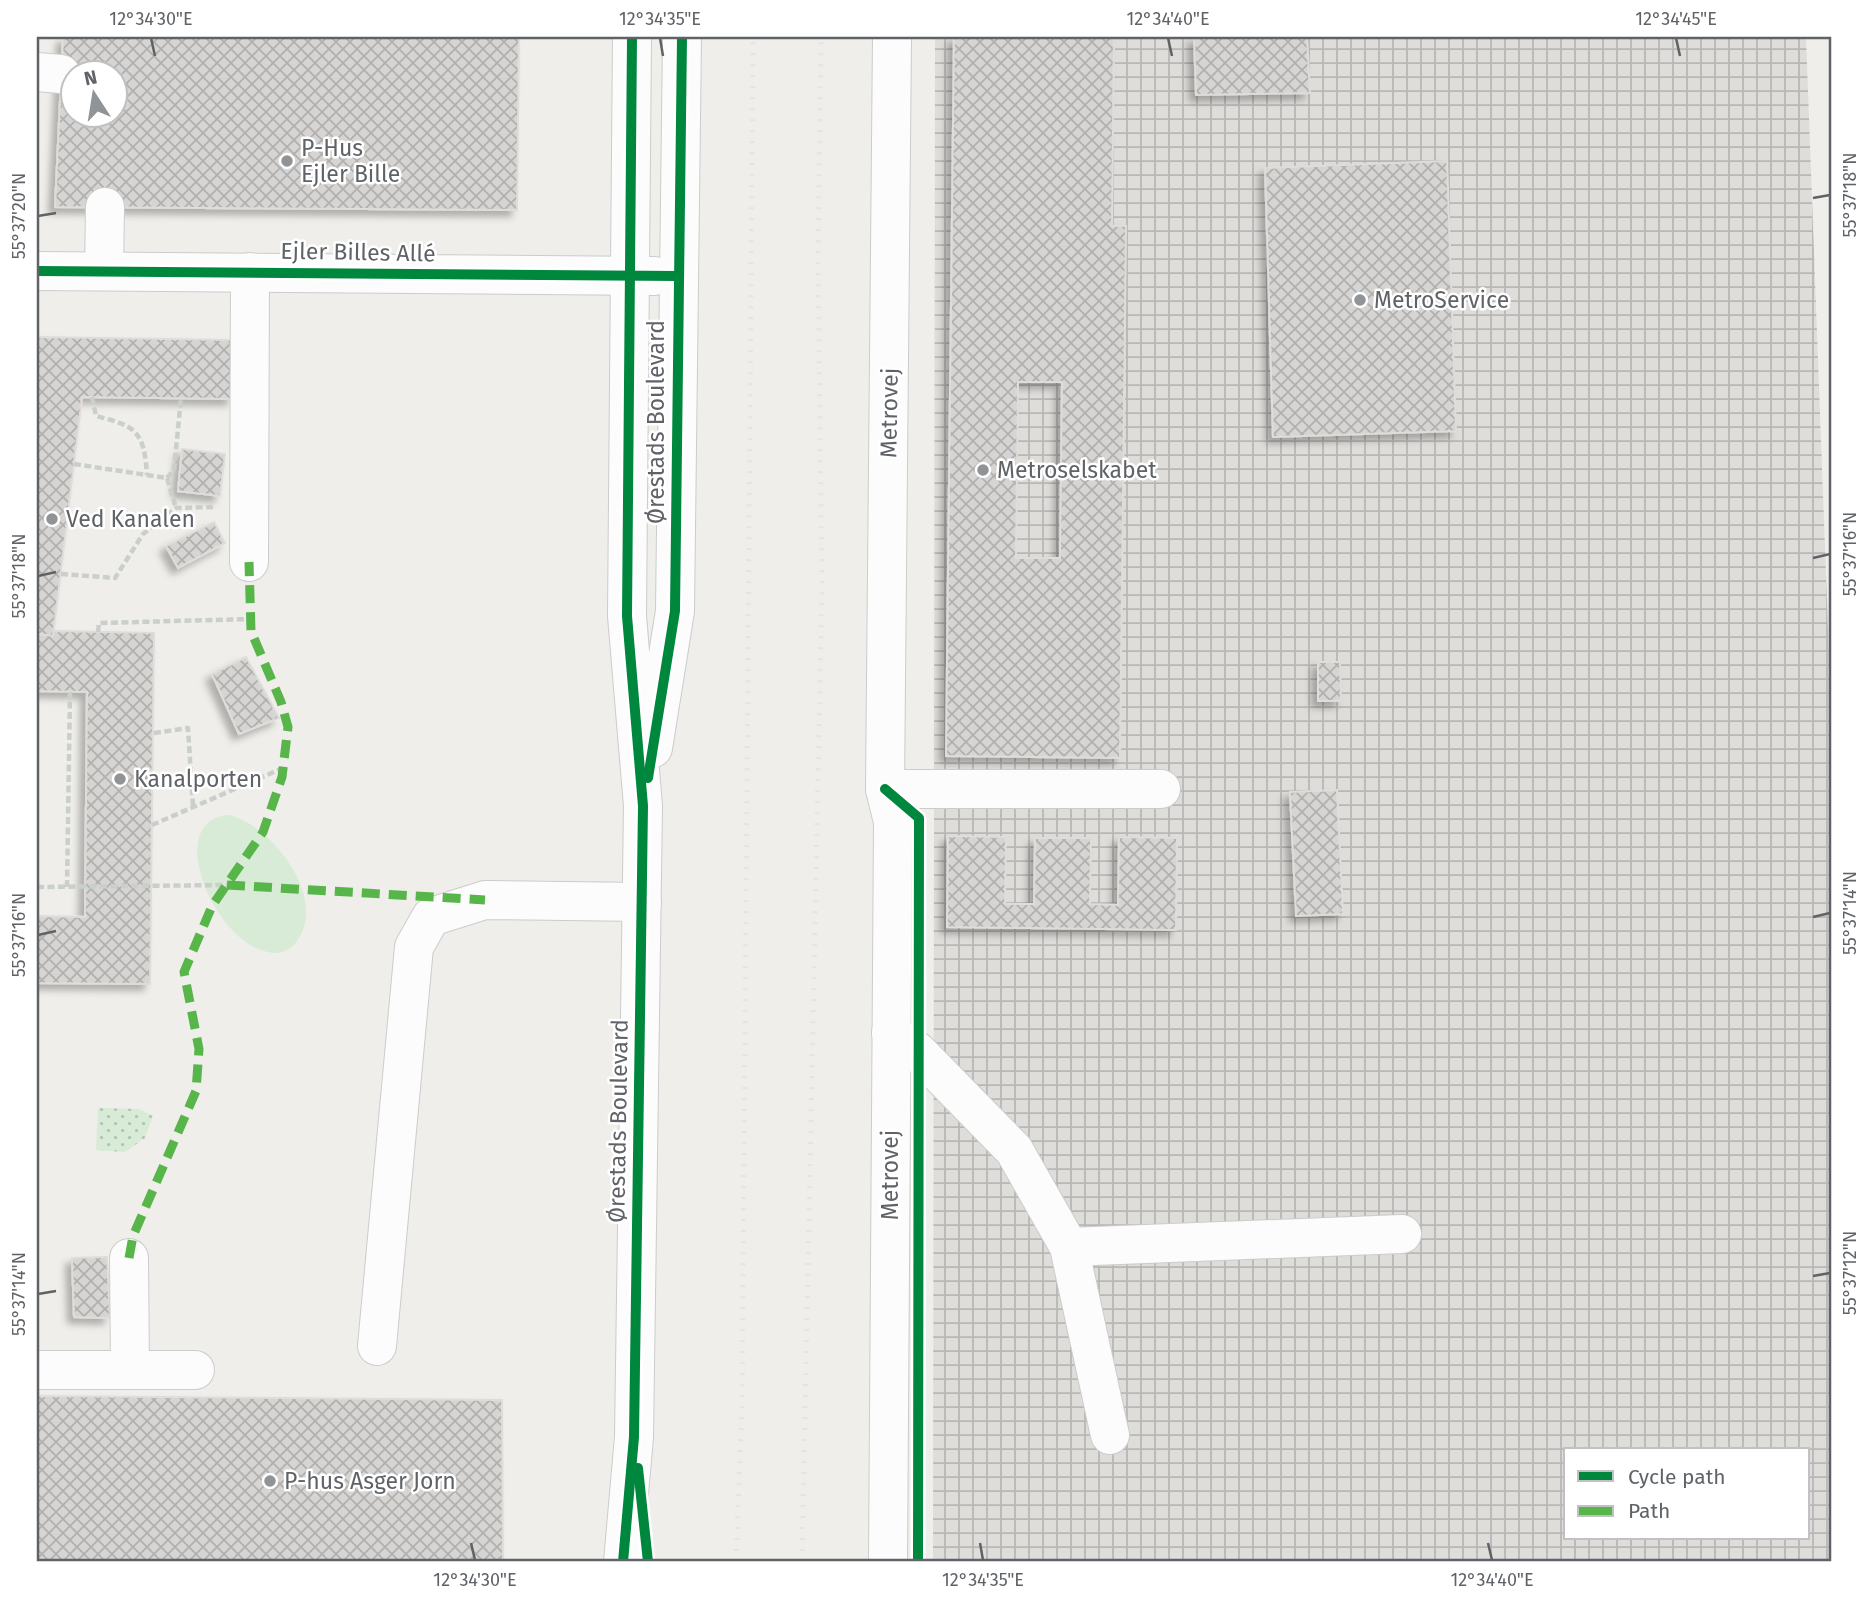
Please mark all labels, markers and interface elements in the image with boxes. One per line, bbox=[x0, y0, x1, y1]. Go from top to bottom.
text: 12°34'30"E bbox=[109, 8, 193, 30]
text: 12°34'35"E bbox=[619, 8, 701, 30]
text: 12°34'40"E bbox=[1126, 8, 1210, 30]
text: 12°34'45"E bbox=[1635, 8, 1717, 30]
north arrow bbox=[60, 60, 130, 130]
text: N bbox=[82, 65, 99, 90]
place label: P-Hus Ejler Bille bbox=[301, 134, 400, 188]
text: 55°37'18"N bbox=[1839, 152, 1861, 238]
marker: P-Hus Ejler Bille bbox=[279, 153, 295, 169]
text: 55°37'20"N bbox=[8, 173, 30, 259]
street label: Ejler Billes Allé bbox=[280, 237, 436, 267]
place label: MetroService bbox=[1374, 286, 1509, 314]
marker: MetroService bbox=[1352, 292, 1368, 308]
street label: Ørestads Boulevard bbox=[642, 320, 670, 524]
street label: Metrovej bbox=[874, 368, 904, 458]
place label: Metroselskabet bbox=[997, 456, 1157, 484]
marker: Metroselskabet bbox=[975, 462, 991, 478]
place label: Ved Kanalen bbox=[66, 505, 195, 533]
marker: Ved Kanalen bbox=[44, 511, 60, 527]
text: 55°37'16"N bbox=[1839, 512, 1861, 596]
text: 55°37'18"N bbox=[8, 533, 30, 619]
place label: Kanalporten bbox=[134, 765, 262, 793]
marker: Kanalporten bbox=[112, 771, 128, 787]
text: 55°37'14"N bbox=[1839, 871, 1861, 955]
text: 55°37'16"N bbox=[8, 893, 30, 977]
street label: Ørestads Boulevard bbox=[602, 1019, 634, 1223]
street label: Metrovej bbox=[876, 1130, 904, 1220]
text: 55°37'12"N bbox=[1839, 1231, 1861, 1315]
text: 55°37'14"N bbox=[8, 1252, 30, 1336]
legend bbox=[1564, 1448, 1810, 1540]
text: Cycle path bbox=[1628, 1464, 1726, 1490]
place label: P-hus Asger Jorn bbox=[284, 1467, 456, 1495]
marker: P-hus Asger Jorn bbox=[262, 1473, 278, 1489]
text: Path bbox=[1628, 1498, 1670, 1524]
text: 12°34'30"E bbox=[433, 1569, 517, 1591]
text: 12°34'35"E bbox=[942, 1569, 1024, 1591]
text: 12°34'40"E bbox=[1450, 1569, 1534, 1591]

